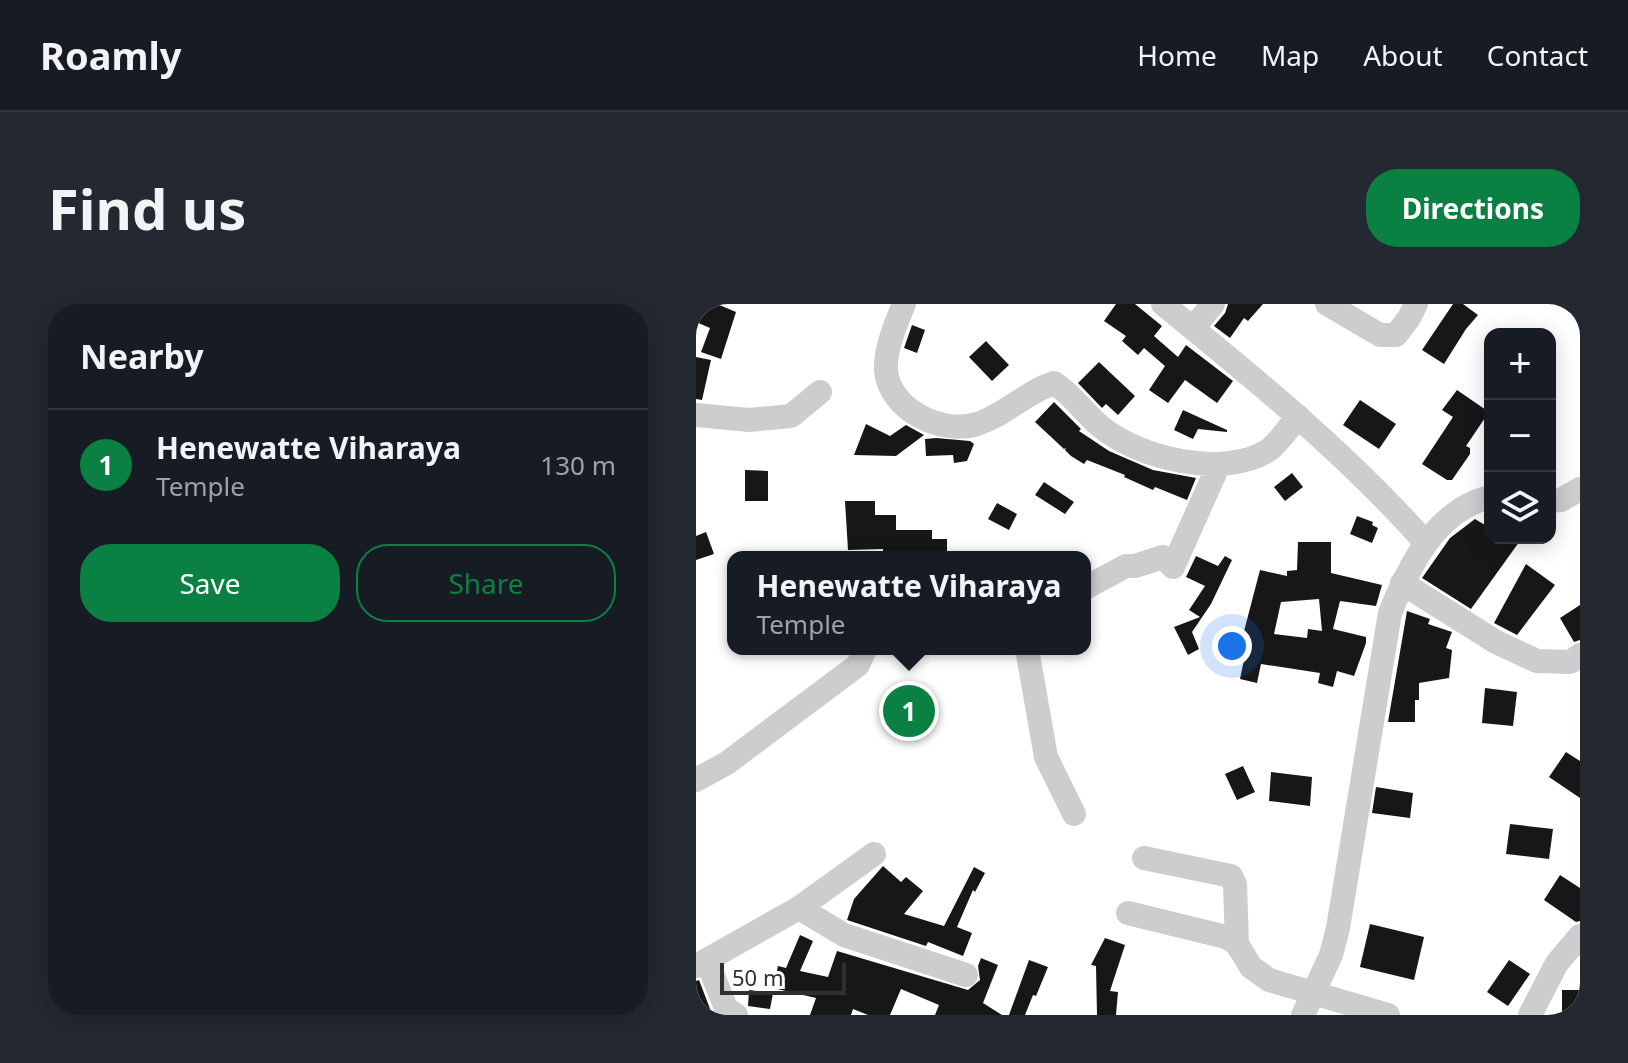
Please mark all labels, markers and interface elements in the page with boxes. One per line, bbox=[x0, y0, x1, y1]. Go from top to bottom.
text: Roamly bbox=[40, 29, 182, 81]
text: Home bbox=[1137, 36, 1217, 74]
text: Map bbox=[1261, 36, 1319, 74]
text: About bbox=[1363, 36, 1443, 74]
text: Contact bbox=[1487, 36, 1588, 74]
button: Directions bbox=[1366, 169, 1580, 247]
text: Find us bbox=[48, 170, 246, 246]
map controls bbox=[1484, 328, 1556, 544]
button: + bbox=[1484, 328, 1556, 400]
text: Nearby bbox=[80, 333, 204, 379]
button: − bbox=[1484, 400, 1556, 472]
text: Henewatte Viharaya bbox=[156, 427, 461, 468]
text: 1 bbox=[99, 447, 113, 483]
text: 130 m bbox=[540, 447, 616, 483]
text: Temple bbox=[156, 468, 245, 504]
button: layers bbox=[1484, 472, 1556, 544]
button: Save bbox=[80, 544, 340, 622]
button: Share bbox=[356, 544, 616, 622]
popup bbox=[727, 551, 1091, 655]
text: Henewatte Viharaya bbox=[757, 565, 1061, 606]
text: Temple bbox=[757, 606, 846, 642]
your location bbox=[1212, 626, 1252, 666]
pin: 1 bbox=[883, 681, 935, 741]
scale bar bbox=[720, 959, 846, 995]
text: 50 m bbox=[732, 962, 783, 992]

